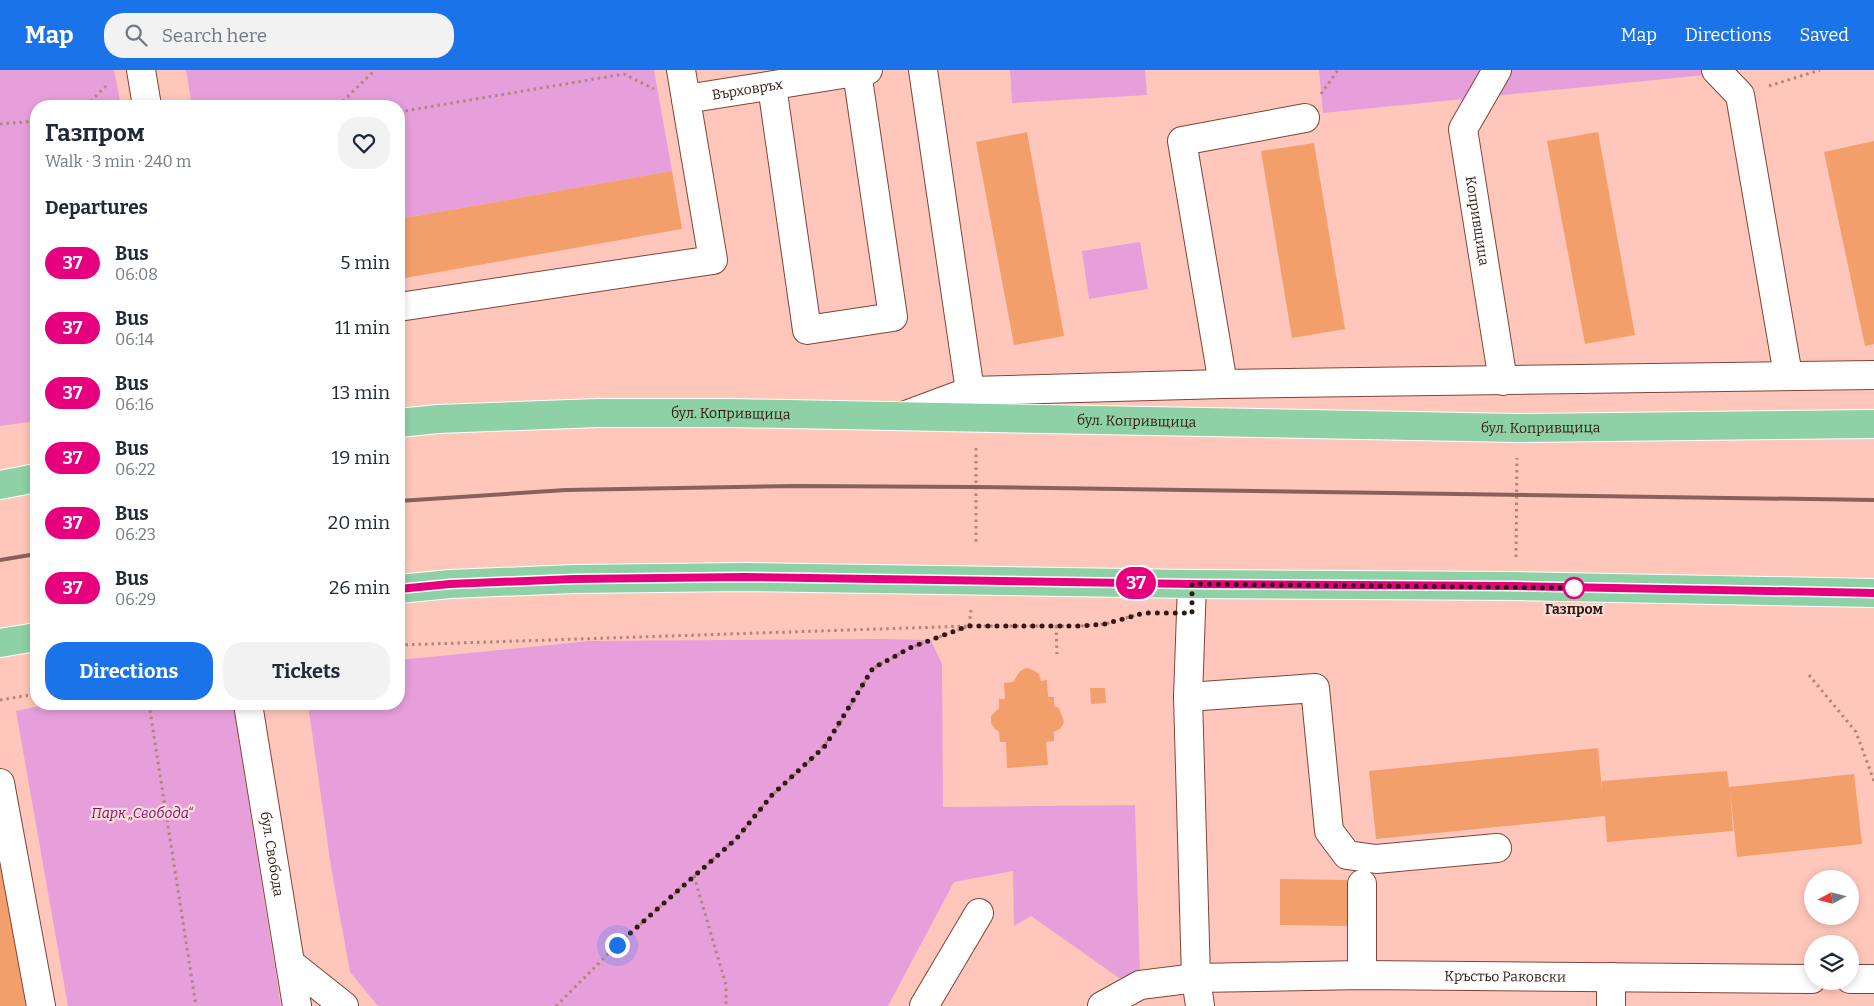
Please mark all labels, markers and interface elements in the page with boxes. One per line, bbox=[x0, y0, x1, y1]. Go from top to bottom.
search box bbox=[104, 13, 454, 58]
text: Map bbox=[25, 21, 74, 49]
icon: search bbox=[122, 21, 150, 49]
text: Search here bbox=[162, 24, 267, 47]
text: Map bbox=[1621, 24, 1657, 46]
text: Directions bbox=[1685, 24, 1772, 46]
text: Saved bbox=[1800, 24, 1849, 46]
street label: Върховръх bbox=[711, 75, 784, 103]
button: heart bbox=[338, 117, 390, 169]
text: Газпром bbox=[45, 119, 145, 147]
text: Walk · 3 min · 240 m bbox=[45, 152, 191, 171]
street label: Копривщица bbox=[1462, 175, 1493, 267]
text: Departures bbox=[45, 196, 148, 219]
text: Bus bbox=[115, 242, 149, 265]
text: 5 min bbox=[340, 251, 390, 274]
text: 37 bbox=[62, 252, 83, 274]
text: 06:08 bbox=[115, 265, 158, 284]
text: Bus bbox=[115, 307, 149, 330]
text: 11 min bbox=[335, 316, 390, 339]
text: 37 bbox=[62, 317, 83, 339]
text: 06:14 bbox=[115, 330, 154, 349]
text: Bus bbox=[115, 372, 149, 395]
text: 13 min bbox=[332, 381, 390, 404]
text: 37 bbox=[62, 382, 83, 404]
text: 06:16 bbox=[115, 395, 154, 414]
street label: бул. Копривщица bbox=[671, 404, 791, 423]
street label: бул. Копривщица bbox=[1077, 411, 1197, 430]
street label: бул. Копривщица bbox=[1481, 419, 1601, 437]
text: Bus bbox=[115, 437, 149, 460]
text: 19 min bbox=[332, 446, 390, 469]
text: 37 bbox=[62, 447, 83, 469]
text: 06:22 bbox=[115, 460, 155, 479]
text: Bus bbox=[115, 502, 149, 525]
text: 20 min bbox=[328, 511, 390, 534]
text: 37 bbox=[62, 512, 83, 534]
text: 06:23 bbox=[115, 525, 156, 544]
text: Bus bbox=[115, 567, 149, 590]
line badge: 37 bbox=[1114, 567, 1158, 599]
text: 37 bbox=[1126, 572, 1146, 594]
text: 26 min bbox=[329, 576, 390, 599]
text: 37 bbox=[62, 577, 83, 599]
marker: Газпром bbox=[1563, 577, 1585, 599]
text: 06:29 bbox=[115, 590, 156, 609]
place label: Газпром bbox=[1545, 601, 1604, 618]
button: Directions bbox=[45, 642, 213, 700]
button: Tickets bbox=[223, 642, 390, 700]
park label: Парк „Свобода“ bbox=[91, 805, 194, 822]
street label: бул. Свобода bbox=[257, 810, 288, 898]
north arrow bbox=[1804, 870, 1859, 925]
map controls bbox=[1804, 870, 1859, 990]
your location bbox=[605, 933, 630, 958]
button: layers bbox=[1804, 935, 1859, 990]
street label: Кръстьо Раковски bbox=[1444, 967, 1566, 985]

